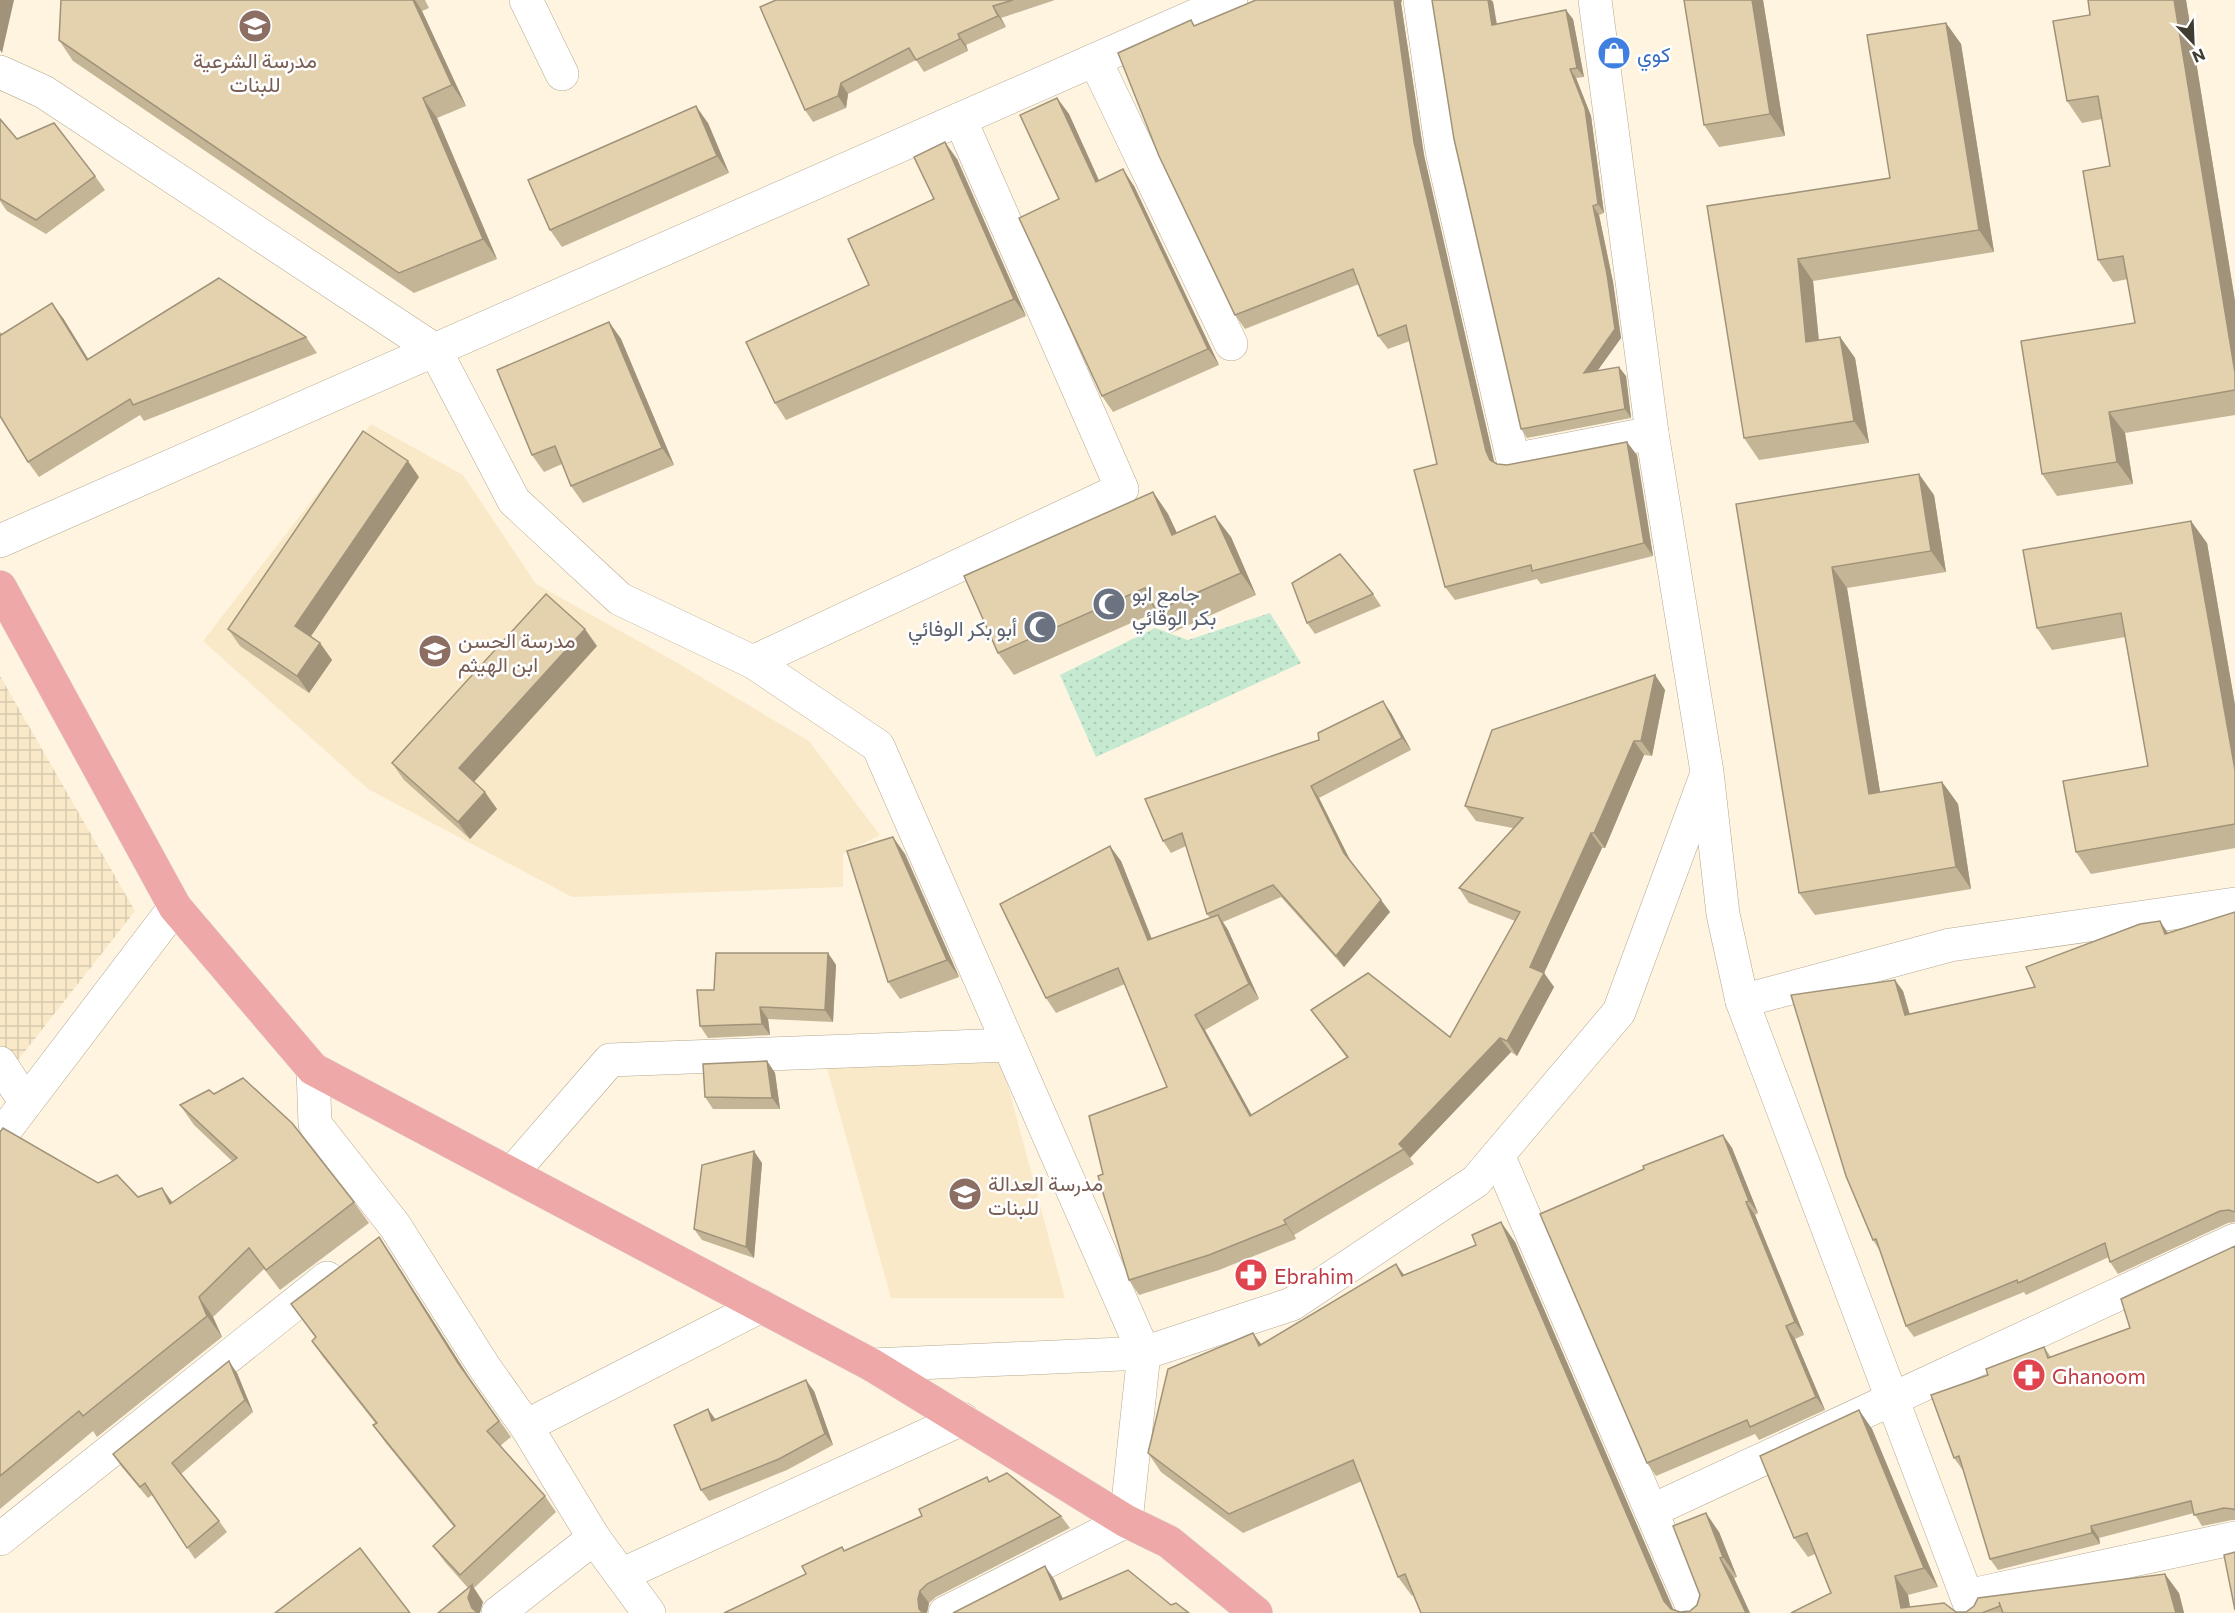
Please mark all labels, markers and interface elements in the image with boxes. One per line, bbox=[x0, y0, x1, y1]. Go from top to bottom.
school or university icon: مدرسة الشرعية للبنات bbox=[237, 8, 273, 44]
north arrow bbox=[2163, 12, 2223, 72]
shop icon: كوي bbox=[1596, 35, 1632, 71]
place label: كوي bbox=[1637, 41, 1670, 72]
text: N bbox=[2190, 45, 2208, 67]
place label: مدرسة الشرعية للبنات bbox=[193, 47, 317, 97]
place label: جامع ابو بكر الوقائي bbox=[1132, 580, 1216, 635]
mosque icon: جامع ابو بكر الوقائي bbox=[1091, 586, 1127, 622]
mosque icon: أبو بكر الوفائي bbox=[1022, 609, 1058, 645]
place label: أبو بكر الوفائي bbox=[908, 615, 1017, 646]
place label: مدرسة الحسن ابن الهيثم bbox=[458, 627, 576, 679]
school or university icon: مدرسة الحسن ابن الهيثم bbox=[417, 633, 453, 669]
place label: مدرسة العدالة للبنات bbox=[988, 1170, 1103, 1220]
school or university icon: مدرسة العدالة للبنات bbox=[947, 1176, 983, 1212]
pharmacy icon: Ebrahim bbox=[1233, 1257, 1269, 1293]
place label: Ebrahim bbox=[1274, 1263, 1354, 1288]
pharmacy icon: Ghanoom bbox=[2011, 1357, 2047, 1393]
place label: Ghanoom bbox=[2052, 1363, 2146, 1388]

